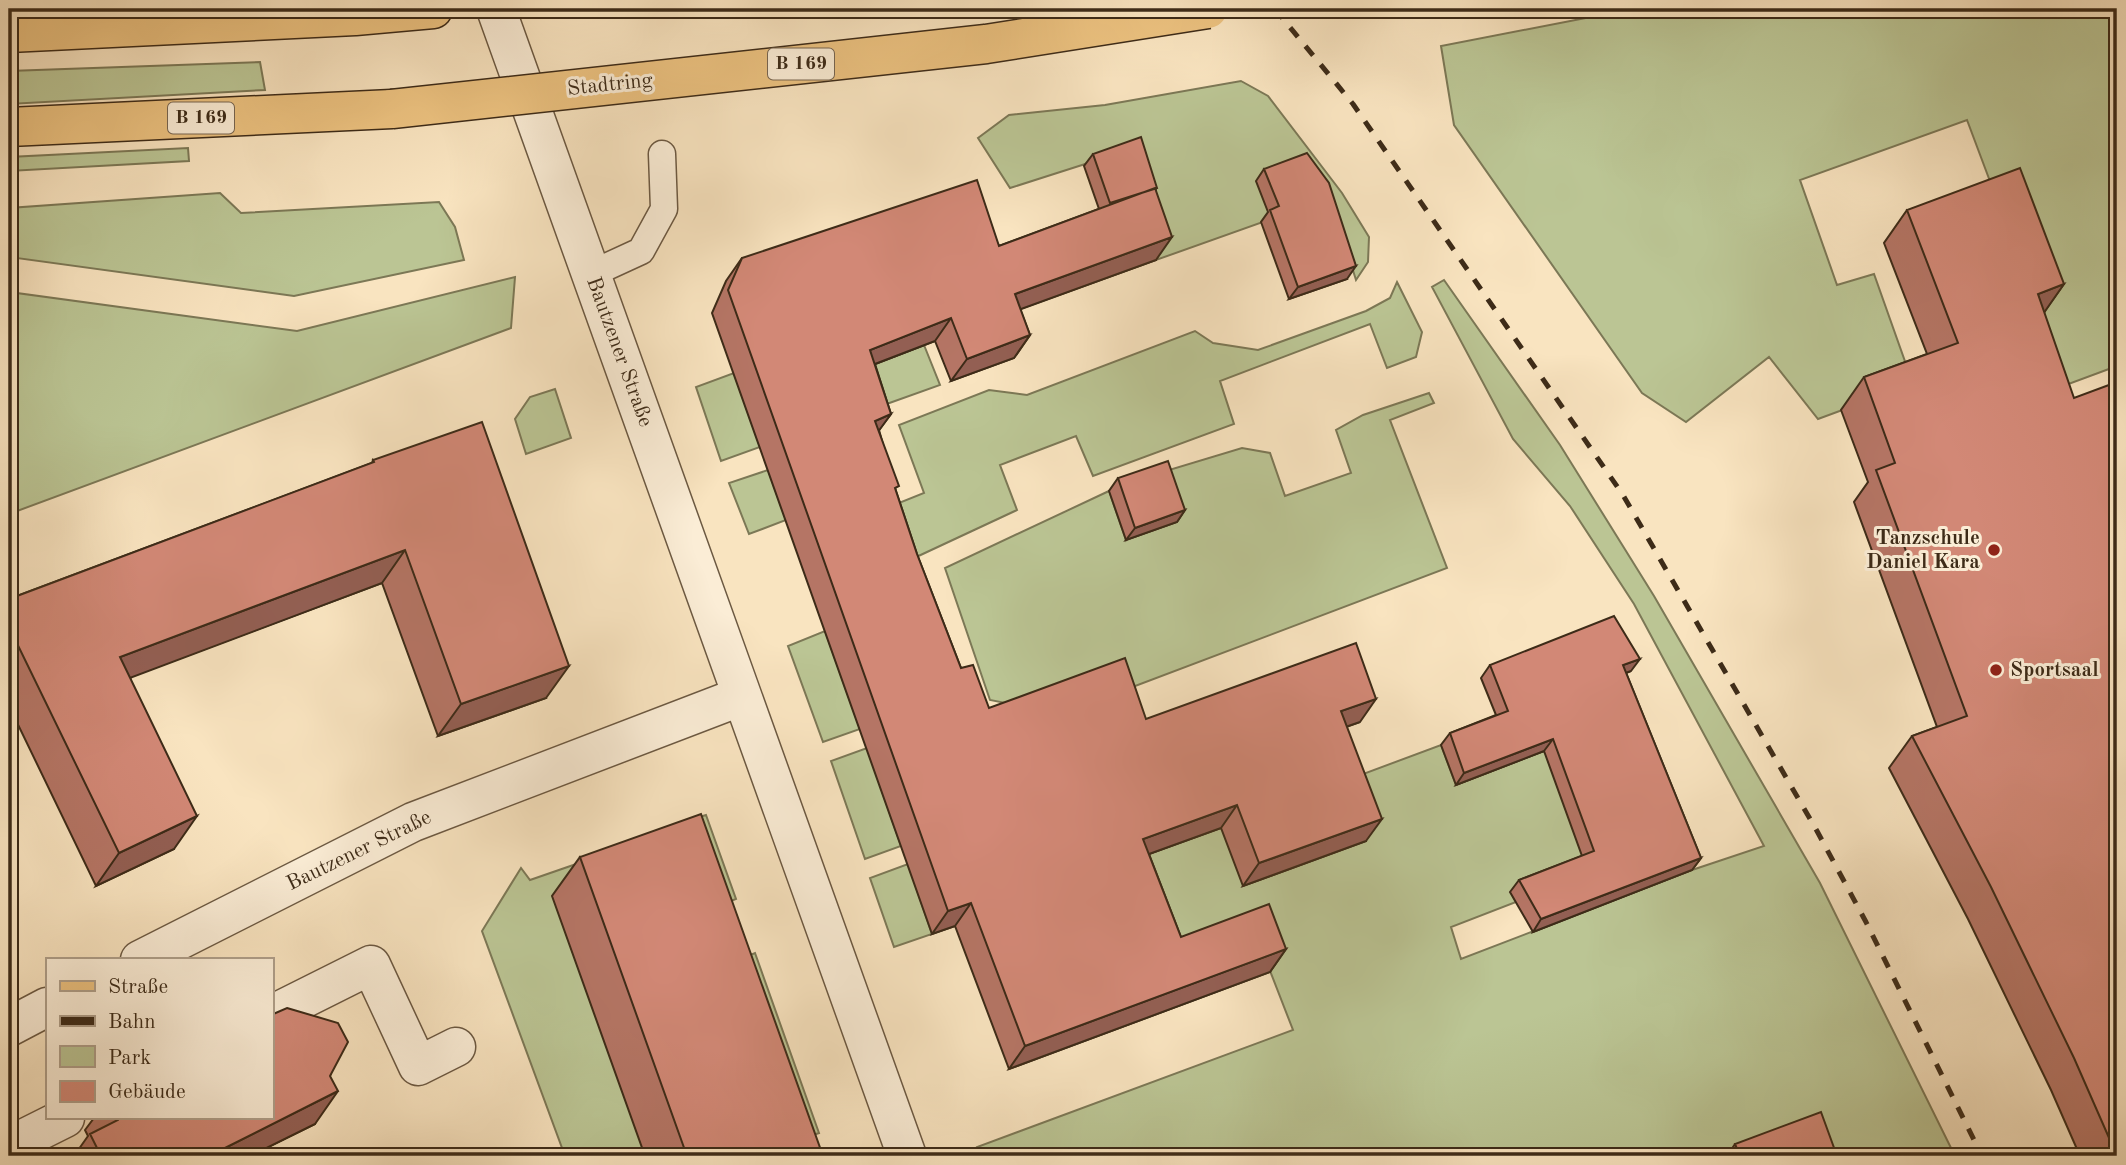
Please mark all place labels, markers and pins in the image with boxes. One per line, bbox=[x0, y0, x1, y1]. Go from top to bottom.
place label: Tanzschule Daniel Kara bbox=[1866, 528, 1980, 573]
marker: Tanzschule Daniel Kara bbox=[1986, 542, 2002, 558]
place label: Sportsaal bbox=[2010, 660, 2099, 681]
marker: Sportsaal bbox=[1988, 662, 2004, 678]

